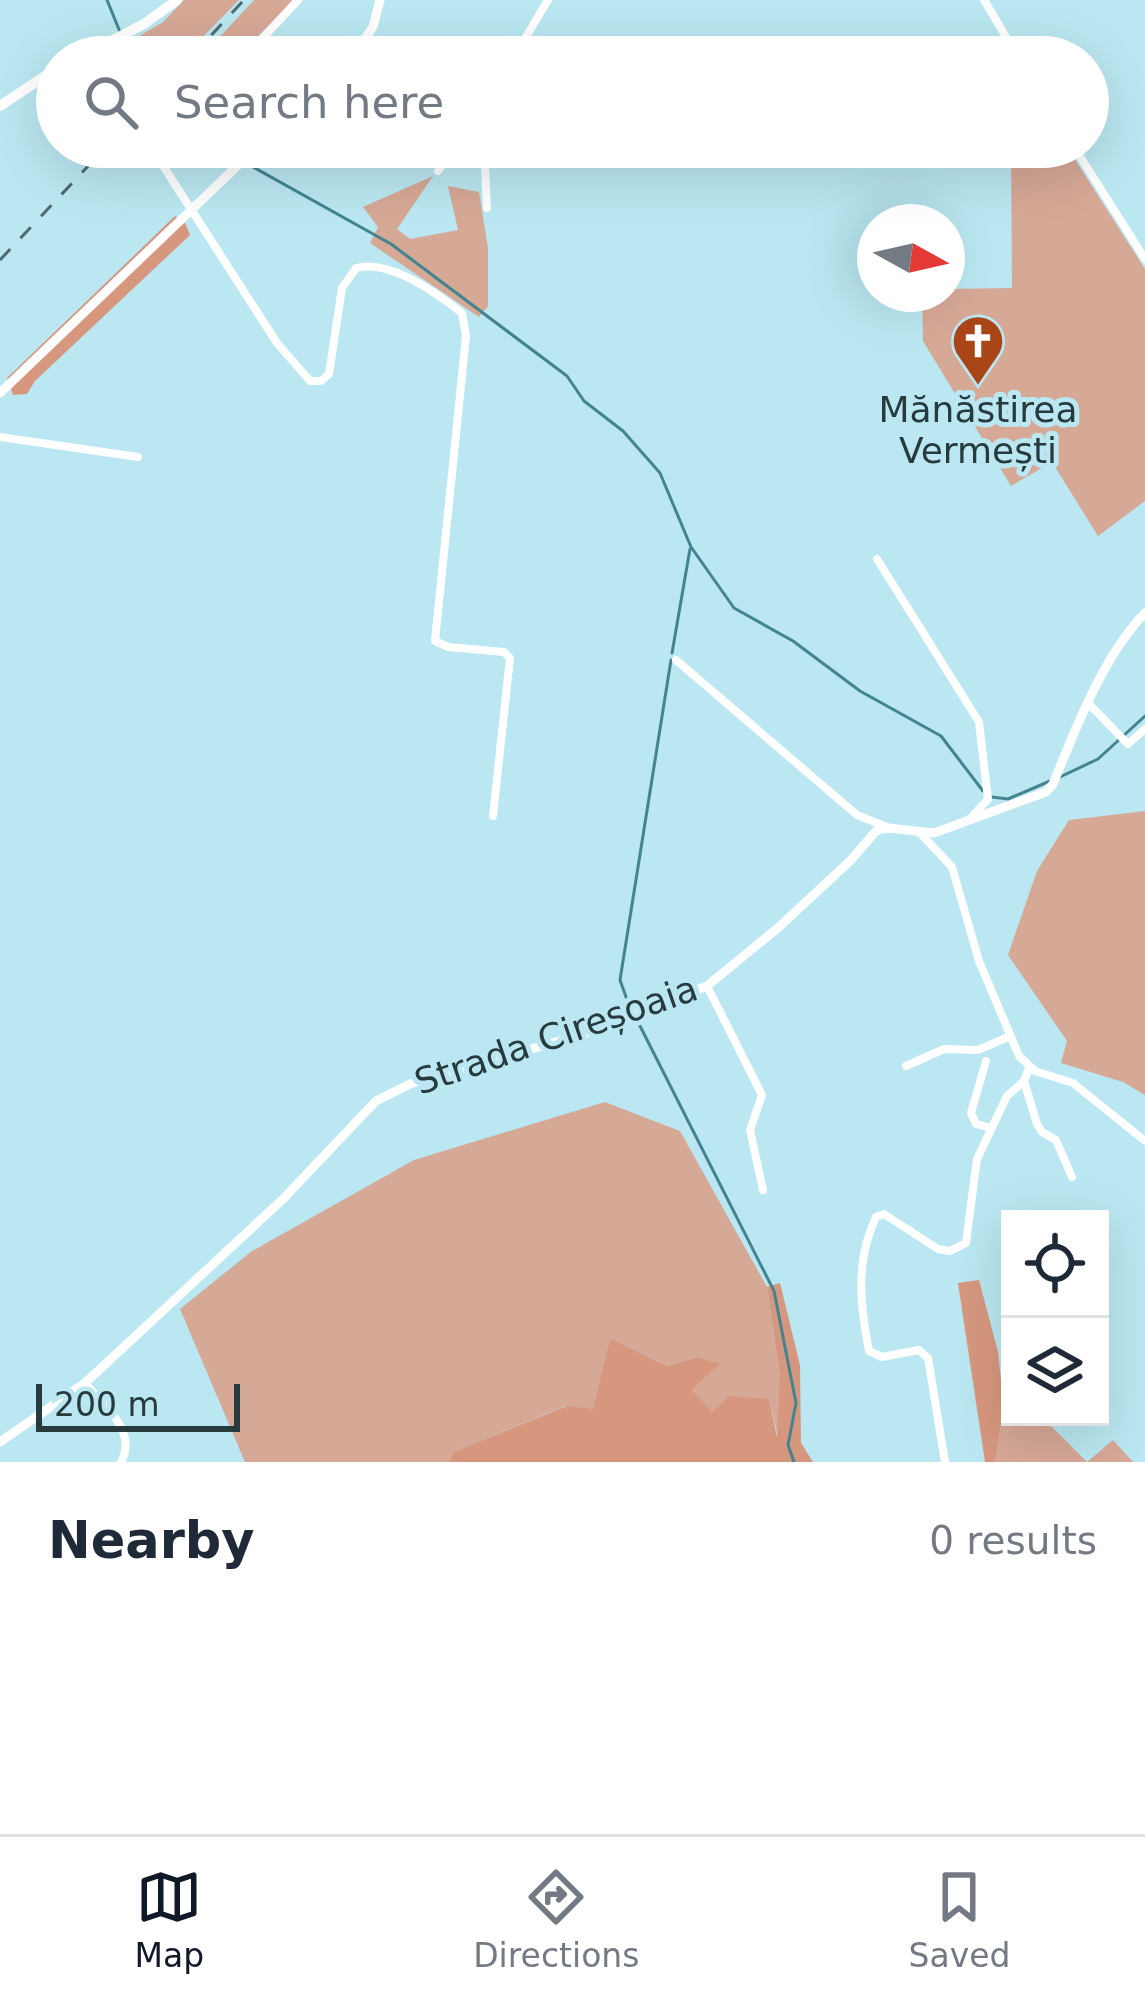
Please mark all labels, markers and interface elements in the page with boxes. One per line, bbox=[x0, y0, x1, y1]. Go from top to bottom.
search box bbox=[36, 36, 1109, 168]
icon: search bbox=[78, 69, 144, 135]
text: Search here bbox=[174, 76, 444, 129]
north arrow bbox=[857, 204, 965, 312]
church icon: Mănăstirea Vermești bbox=[950, 313, 1006, 387]
place label: Mănăstirea Vermești bbox=[878, 389, 1078, 472]
street label: Strada Cireșoaia bbox=[409, 967, 703, 1104]
map controls bbox=[1001, 1210, 1109, 1426]
button: locate bbox=[1001, 1210, 1109, 1318]
button: layers bbox=[1001, 1318, 1109, 1426]
scale bar bbox=[36, 1378, 240, 1431]
text: 200 m bbox=[54, 1385, 160, 1424]
text: Nearby bbox=[48, 1511, 255, 1570]
text: 0 results bbox=[929, 1518, 1097, 1563]
tab: Map bbox=[135, 1864, 204, 1975]
tab: Directions bbox=[473, 1864, 639, 1975]
tab: Saved bbox=[909, 1864, 1010, 1975]

